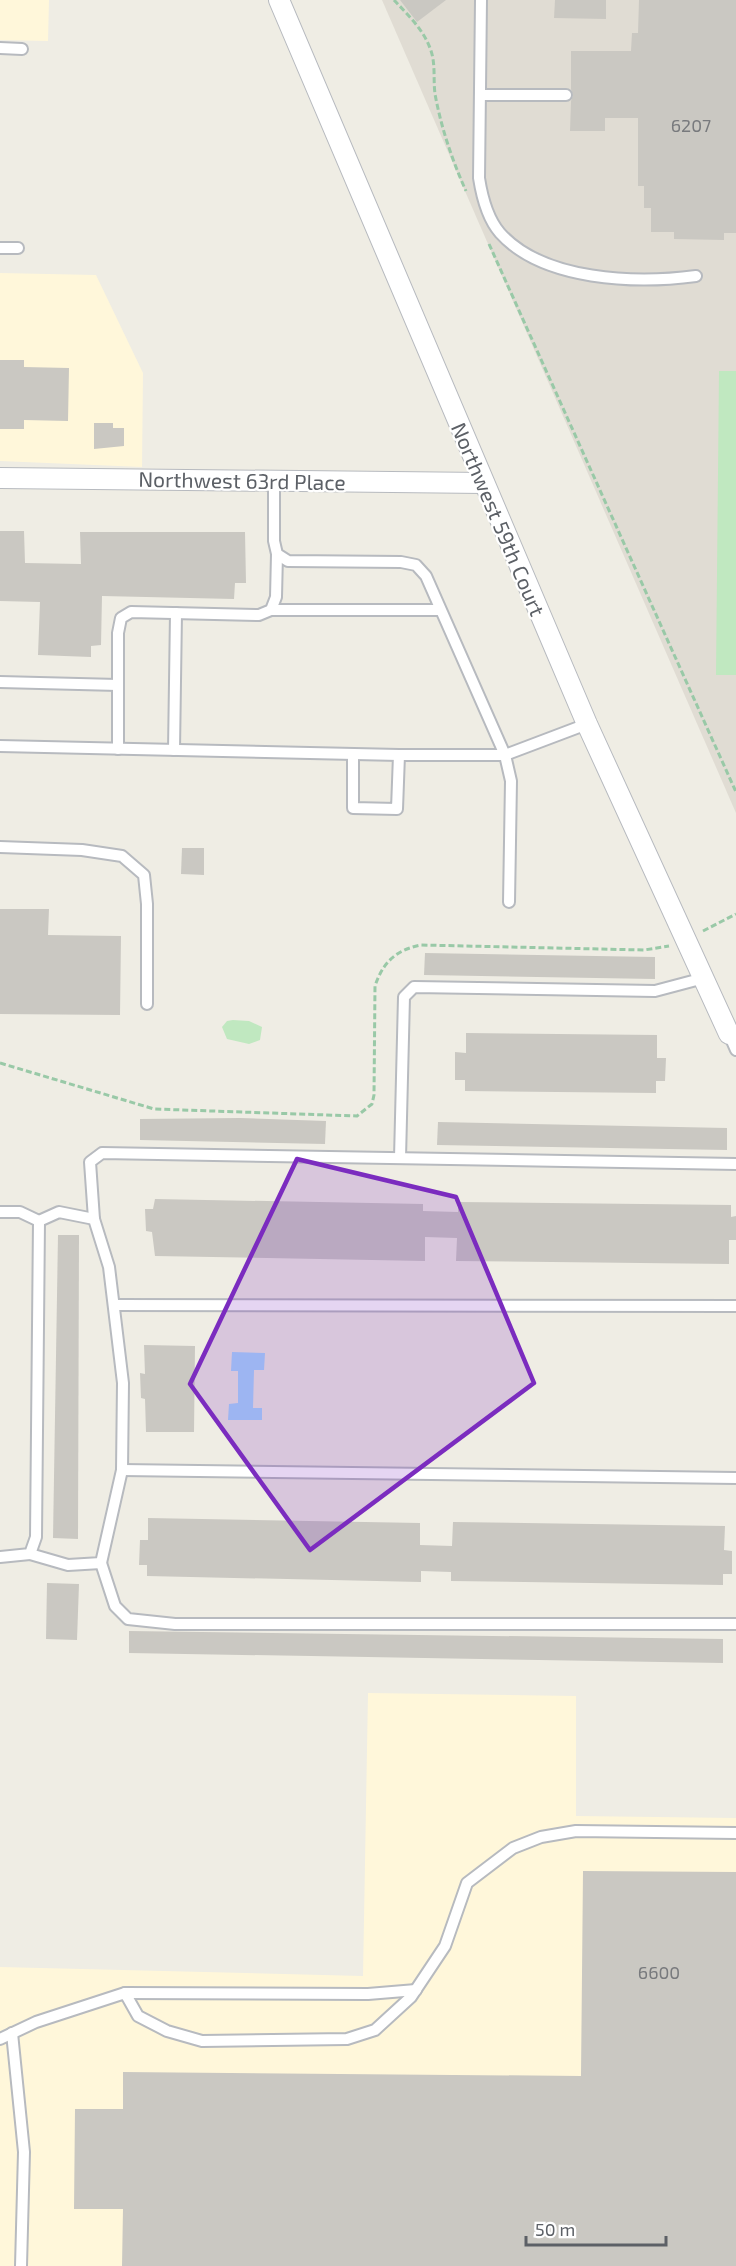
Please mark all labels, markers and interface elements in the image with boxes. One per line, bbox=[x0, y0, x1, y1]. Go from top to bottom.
house number: 6207 bbox=[671, 114, 711, 136]
street label: Northwest 59th Court bbox=[447, 419, 551, 619]
street label: Northwest 63rd Place bbox=[138, 466, 346, 494]
house number: 6600 bbox=[638, 1961, 680, 1983]
scale bar bbox=[526, 2209, 666, 2247]
text: 50 m bbox=[535, 2218, 575, 2240]

